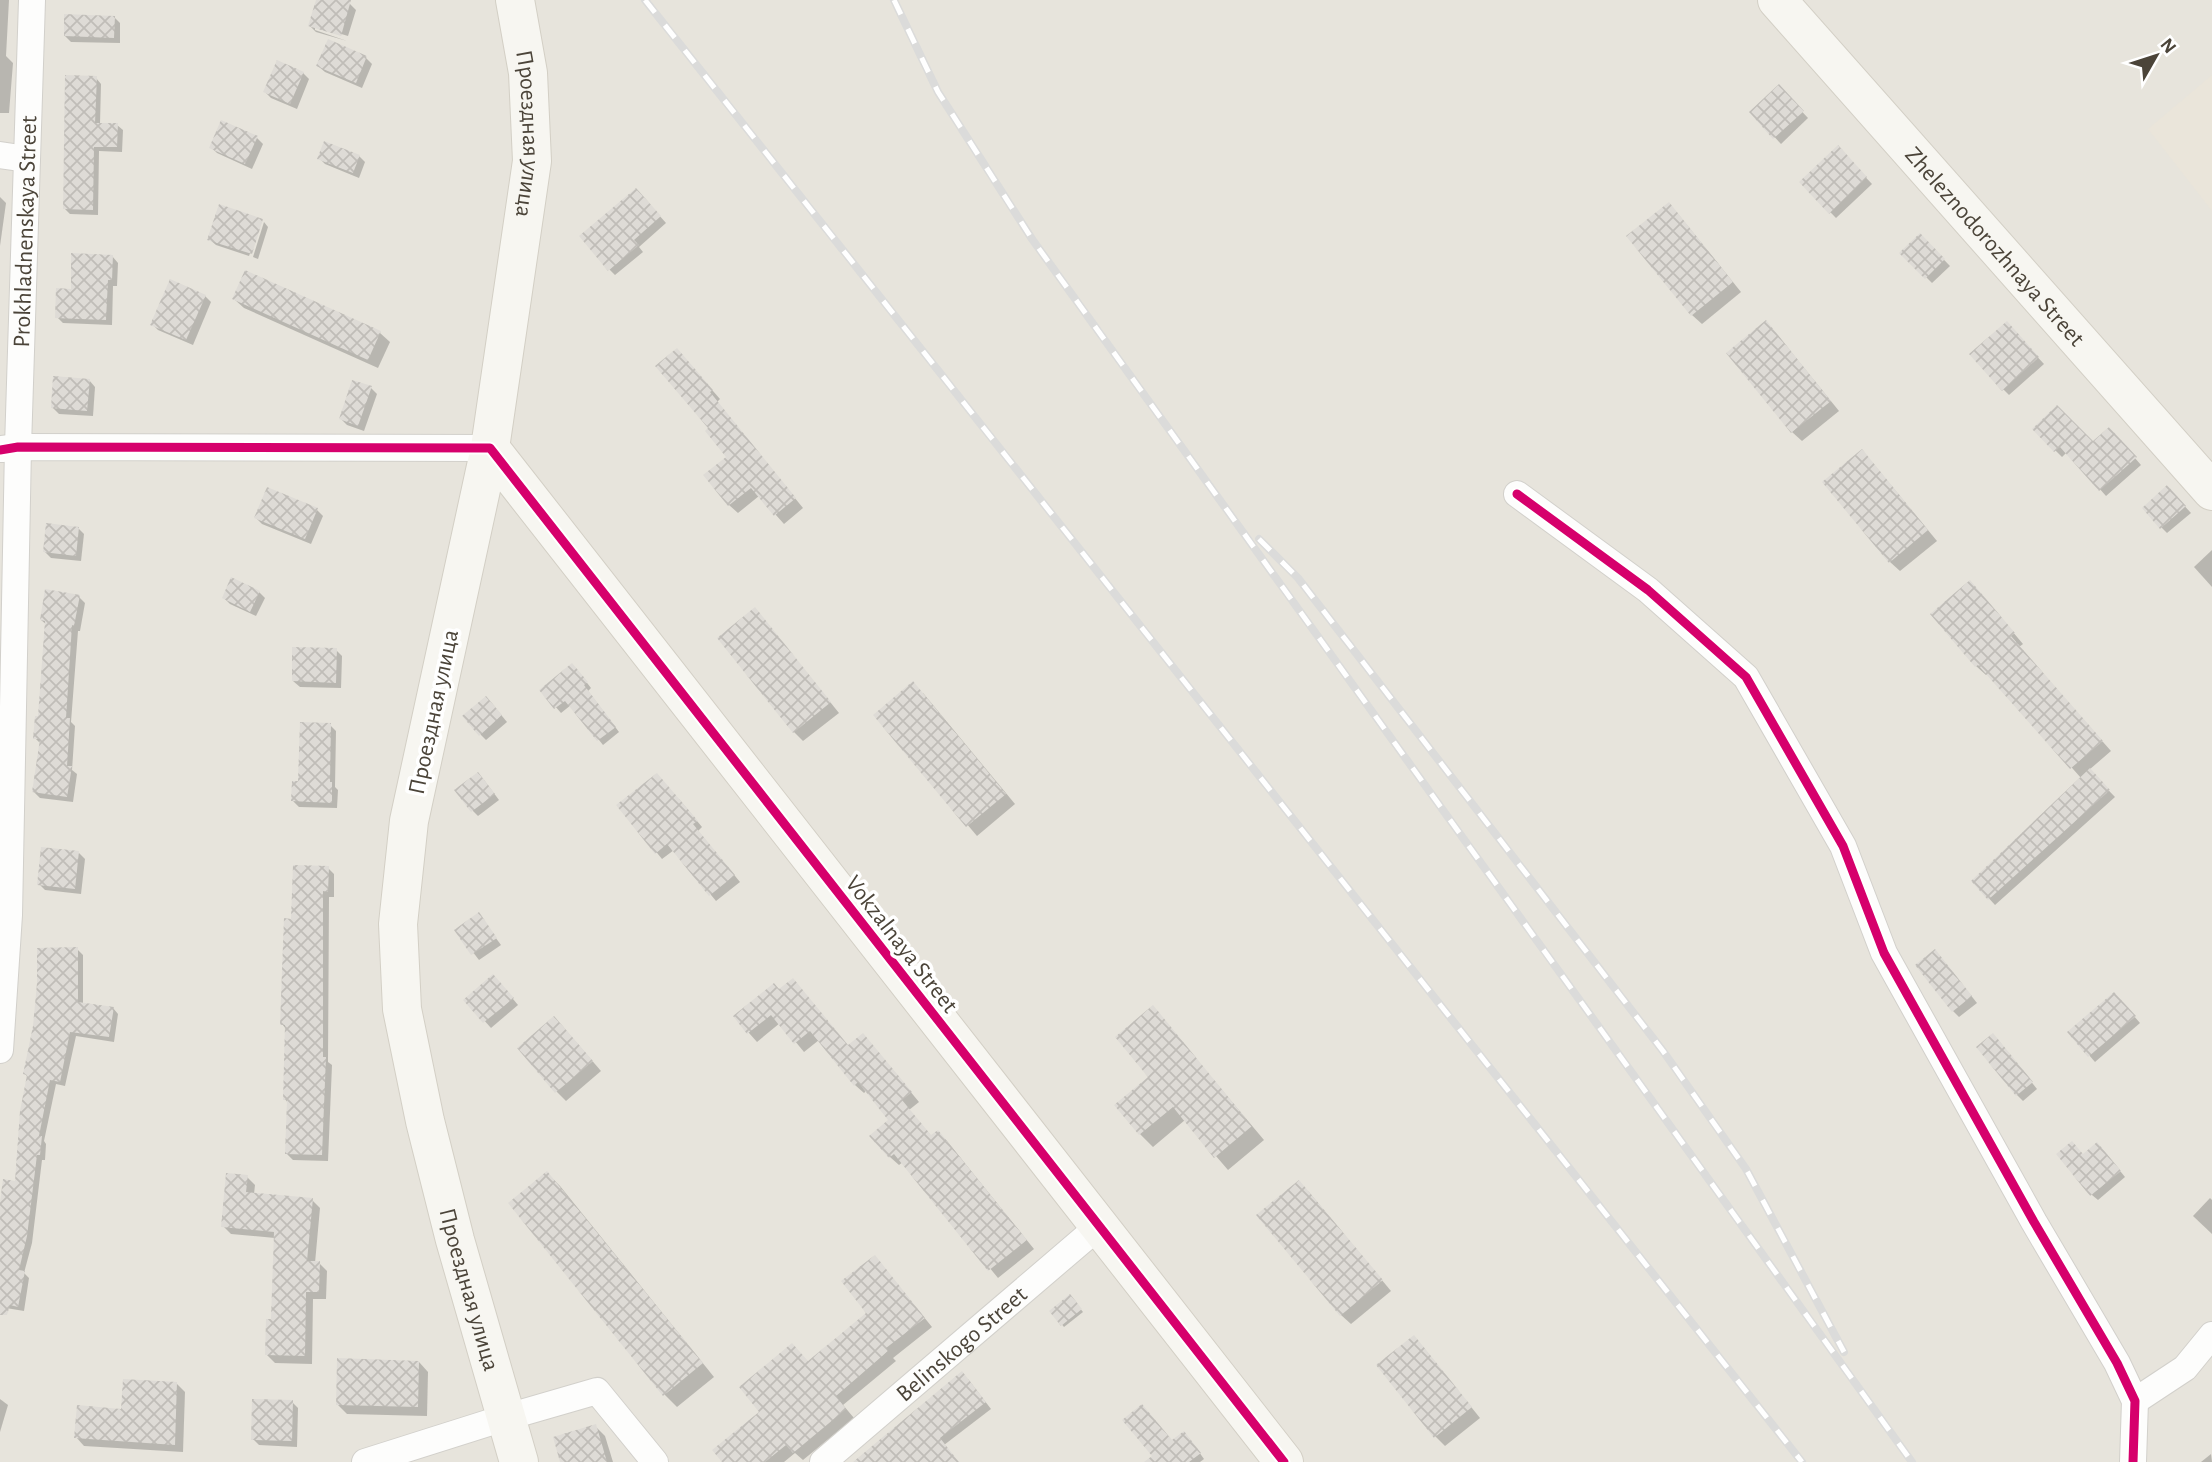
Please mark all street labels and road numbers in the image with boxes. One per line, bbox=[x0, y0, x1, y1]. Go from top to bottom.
street label: Проездная улица bbox=[511, 48, 543, 219]
street label: Prokhladnenskaya Street bbox=[10, 115, 41, 348]
street label: Zheleznodorozhnaya Street bbox=[1900, 143, 2089, 351]
street label: Проездная улица bbox=[405, 628, 463, 797]
street label: Vokzalnaya Street bbox=[840, 872, 962, 1018]
street label: Проездная улица bbox=[434, 1206, 503, 1374]
street label: Belinskogo Street bbox=[892, 1282, 1032, 1407]

